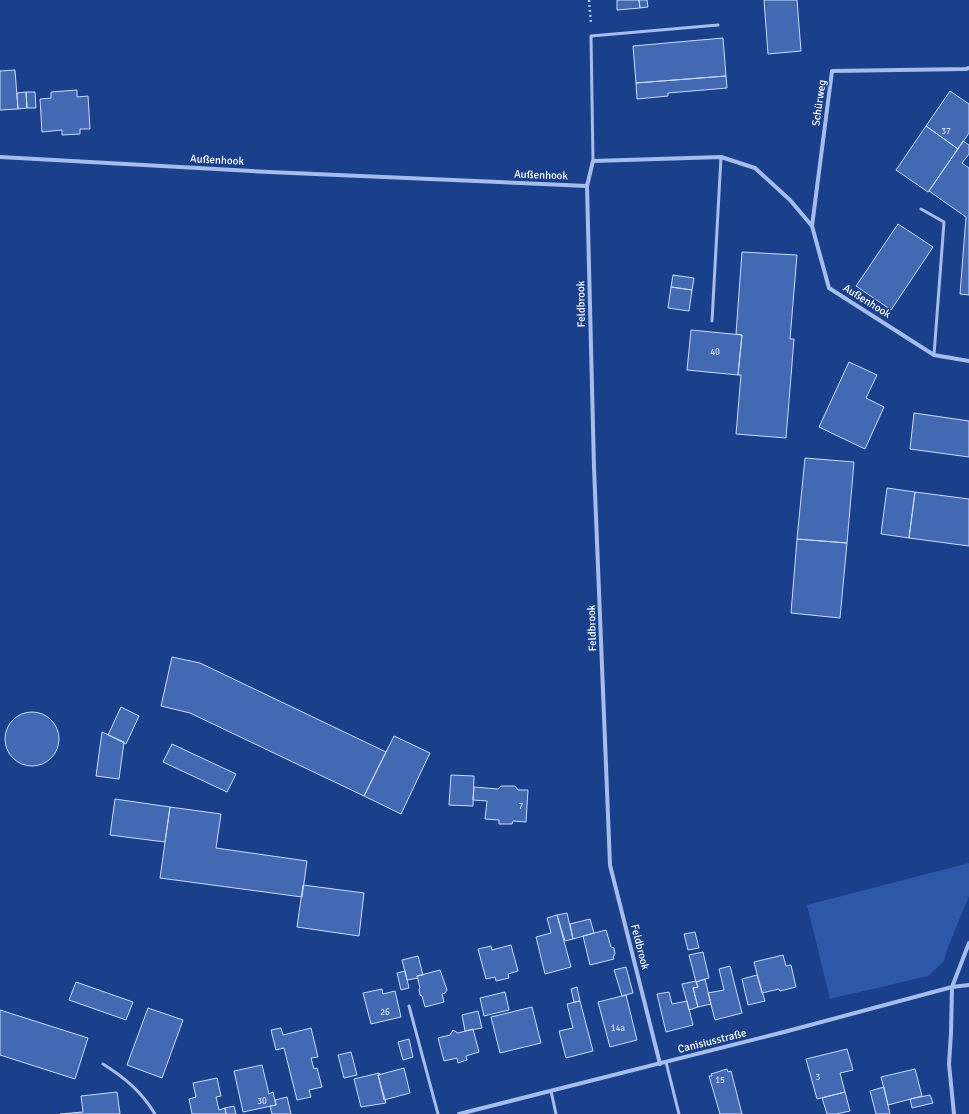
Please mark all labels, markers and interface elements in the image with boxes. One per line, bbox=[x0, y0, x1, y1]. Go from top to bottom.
street label: Schürweg bbox=[809, 79, 829, 127]
house number: 37 bbox=[941, 126, 951, 137]
street label: Außenhook bbox=[190, 152, 245, 168]
street label: Außenhook bbox=[514, 168, 569, 182]
street label: Feldbrook bbox=[574, 280, 588, 327]
street label: Außenhook bbox=[841, 281, 894, 321]
house number: 40 bbox=[710, 347, 720, 358]
street label: Feldbrook bbox=[585, 604, 599, 651]
house number: 7 bbox=[519, 801, 524, 812]
street label: Feldbrook bbox=[628, 923, 652, 972]
house number: 26 bbox=[380, 1007, 390, 1018]
house number: 14a bbox=[611, 1023, 626, 1034]
street label: Canisiusstraße bbox=[676, 1026, 748, 1056]
house number: 3 bbox=[816, 1072, 821, 1083]
house number: 15 bbox=[715, 1075, 725, 1086]
house number: 30 bbox=[257, 1096, 267, 1107]

